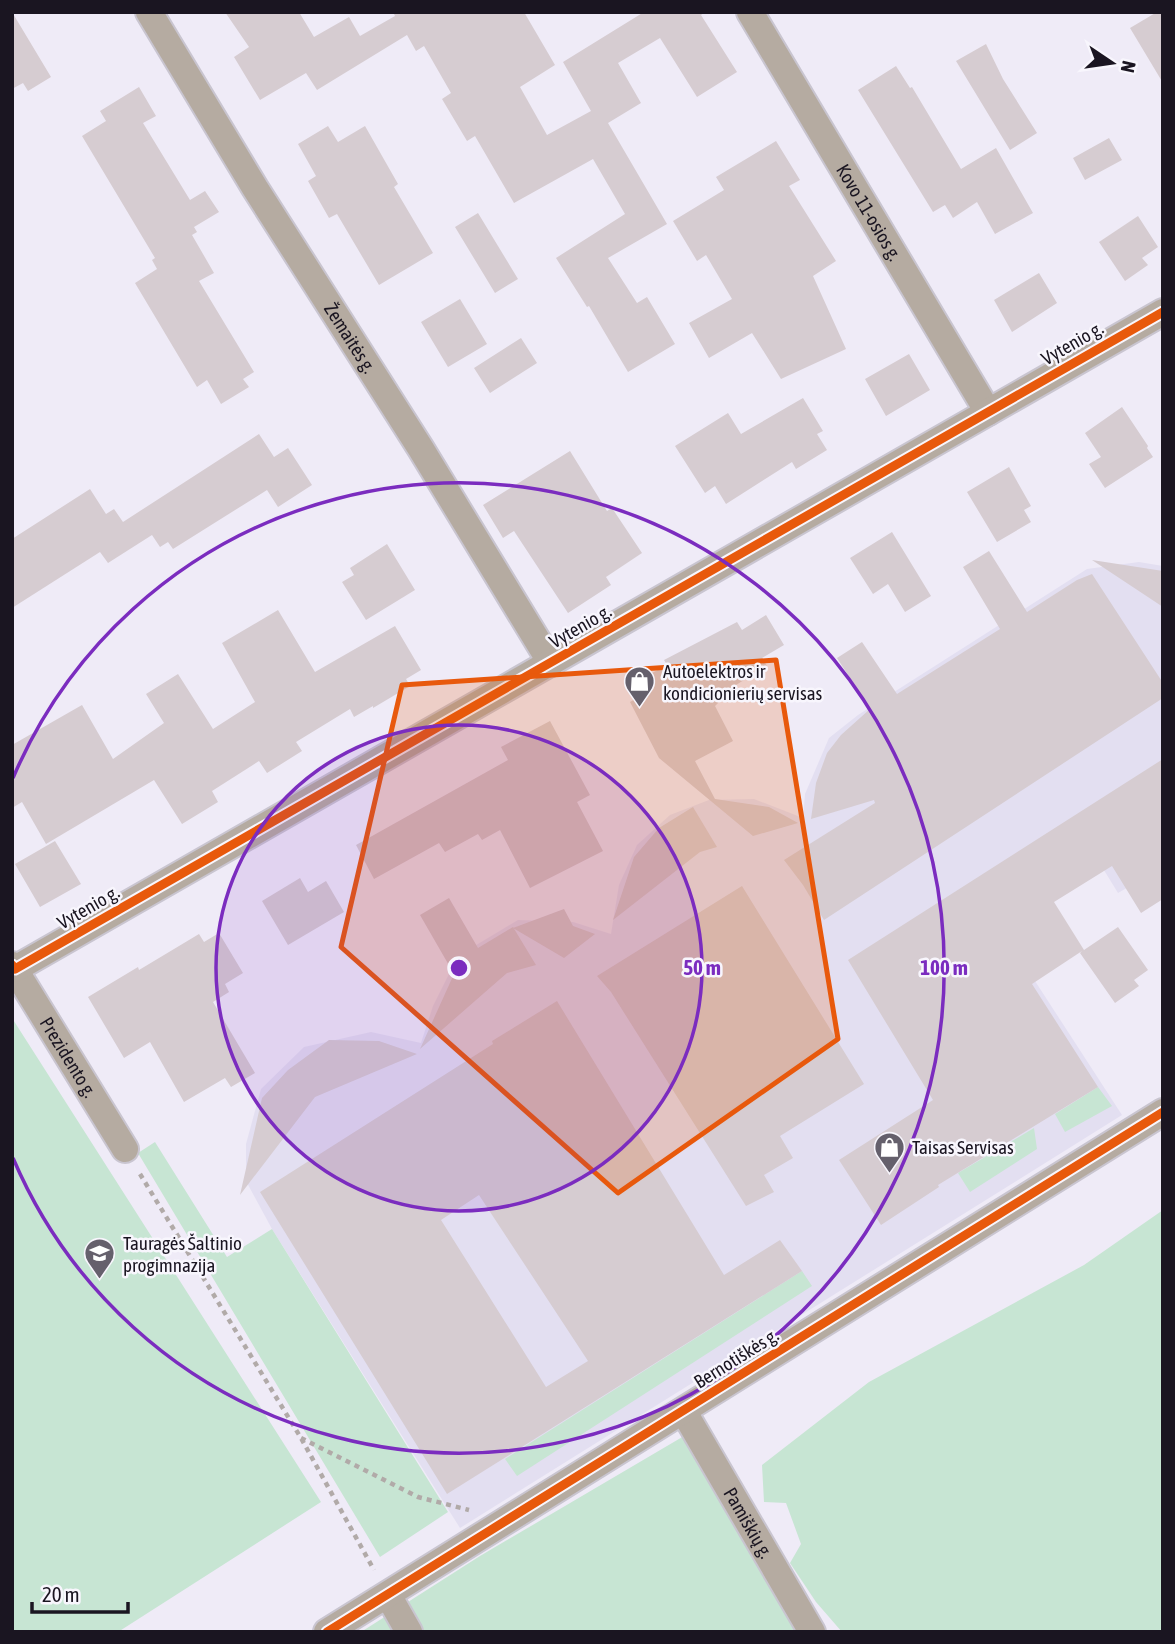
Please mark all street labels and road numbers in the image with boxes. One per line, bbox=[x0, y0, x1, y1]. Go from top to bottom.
street label: Kovo 11-osios g. bbox=[832, 160, 906, 264]
street label: Žemaitės g. bbox=[320, 299, 381, 377]
street label: Vytenio g. bbox=[1037, 317, 1107, 369]
street label: Vytenio g. bbox=[545, 600, 615, 652]
street label: Vytenio g. bbox=[53, 881, 123, 933]
street label: Prezidento g. bbox=[36, 1013, 101, 1101]
street label: Bernotiškės g. bbox=[690, 1323, 782, 1393]
street label: Pamiškių g. bbox=[719, 1483, 778, 1562]

